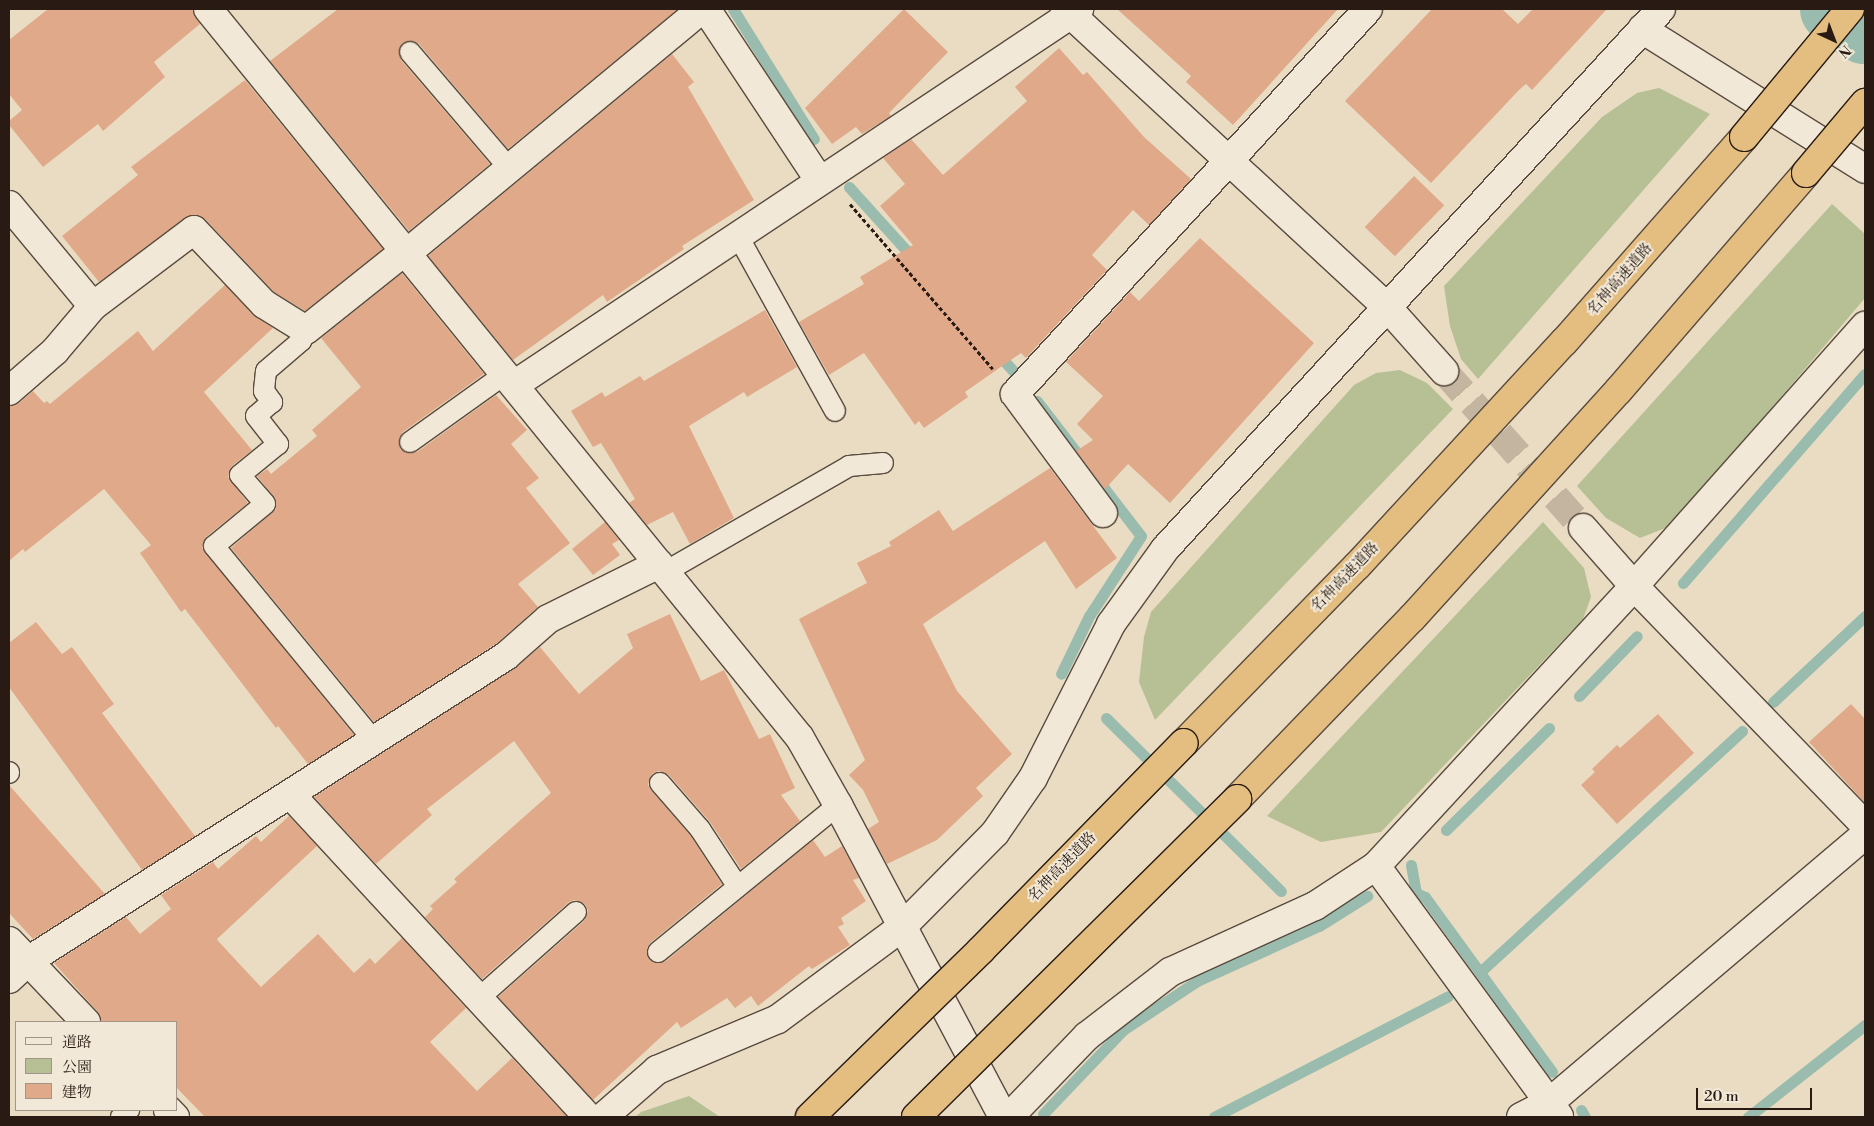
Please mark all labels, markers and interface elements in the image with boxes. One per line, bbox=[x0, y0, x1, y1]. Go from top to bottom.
north arrow bbox=[1809, 15, 1859, 65]
text: N bbox=[1834, 41, 1854, 61]
street label: 名神高速道路 bbox=[1584, 239, 1656, 319]
street label: 名神高速道路 bbox=[1307, 538, 1383, 616]
street label: 名神高速道路 bbox=[1024, 828, 1100, 906]
legend bbox=[15, 1021, 178, 1111]
text: 道路 bbox=[62, 1033, 92, 1052]
text: 公園 bbox=[62, 1058, 92, 1077]
scale bar bbox=[1699, 1078, 1815, 1110]
text: 建物 bbox=[62, 1083, 92, 1102]
text: 20 m bbox=[1704, 1087, 1739, 1106]

